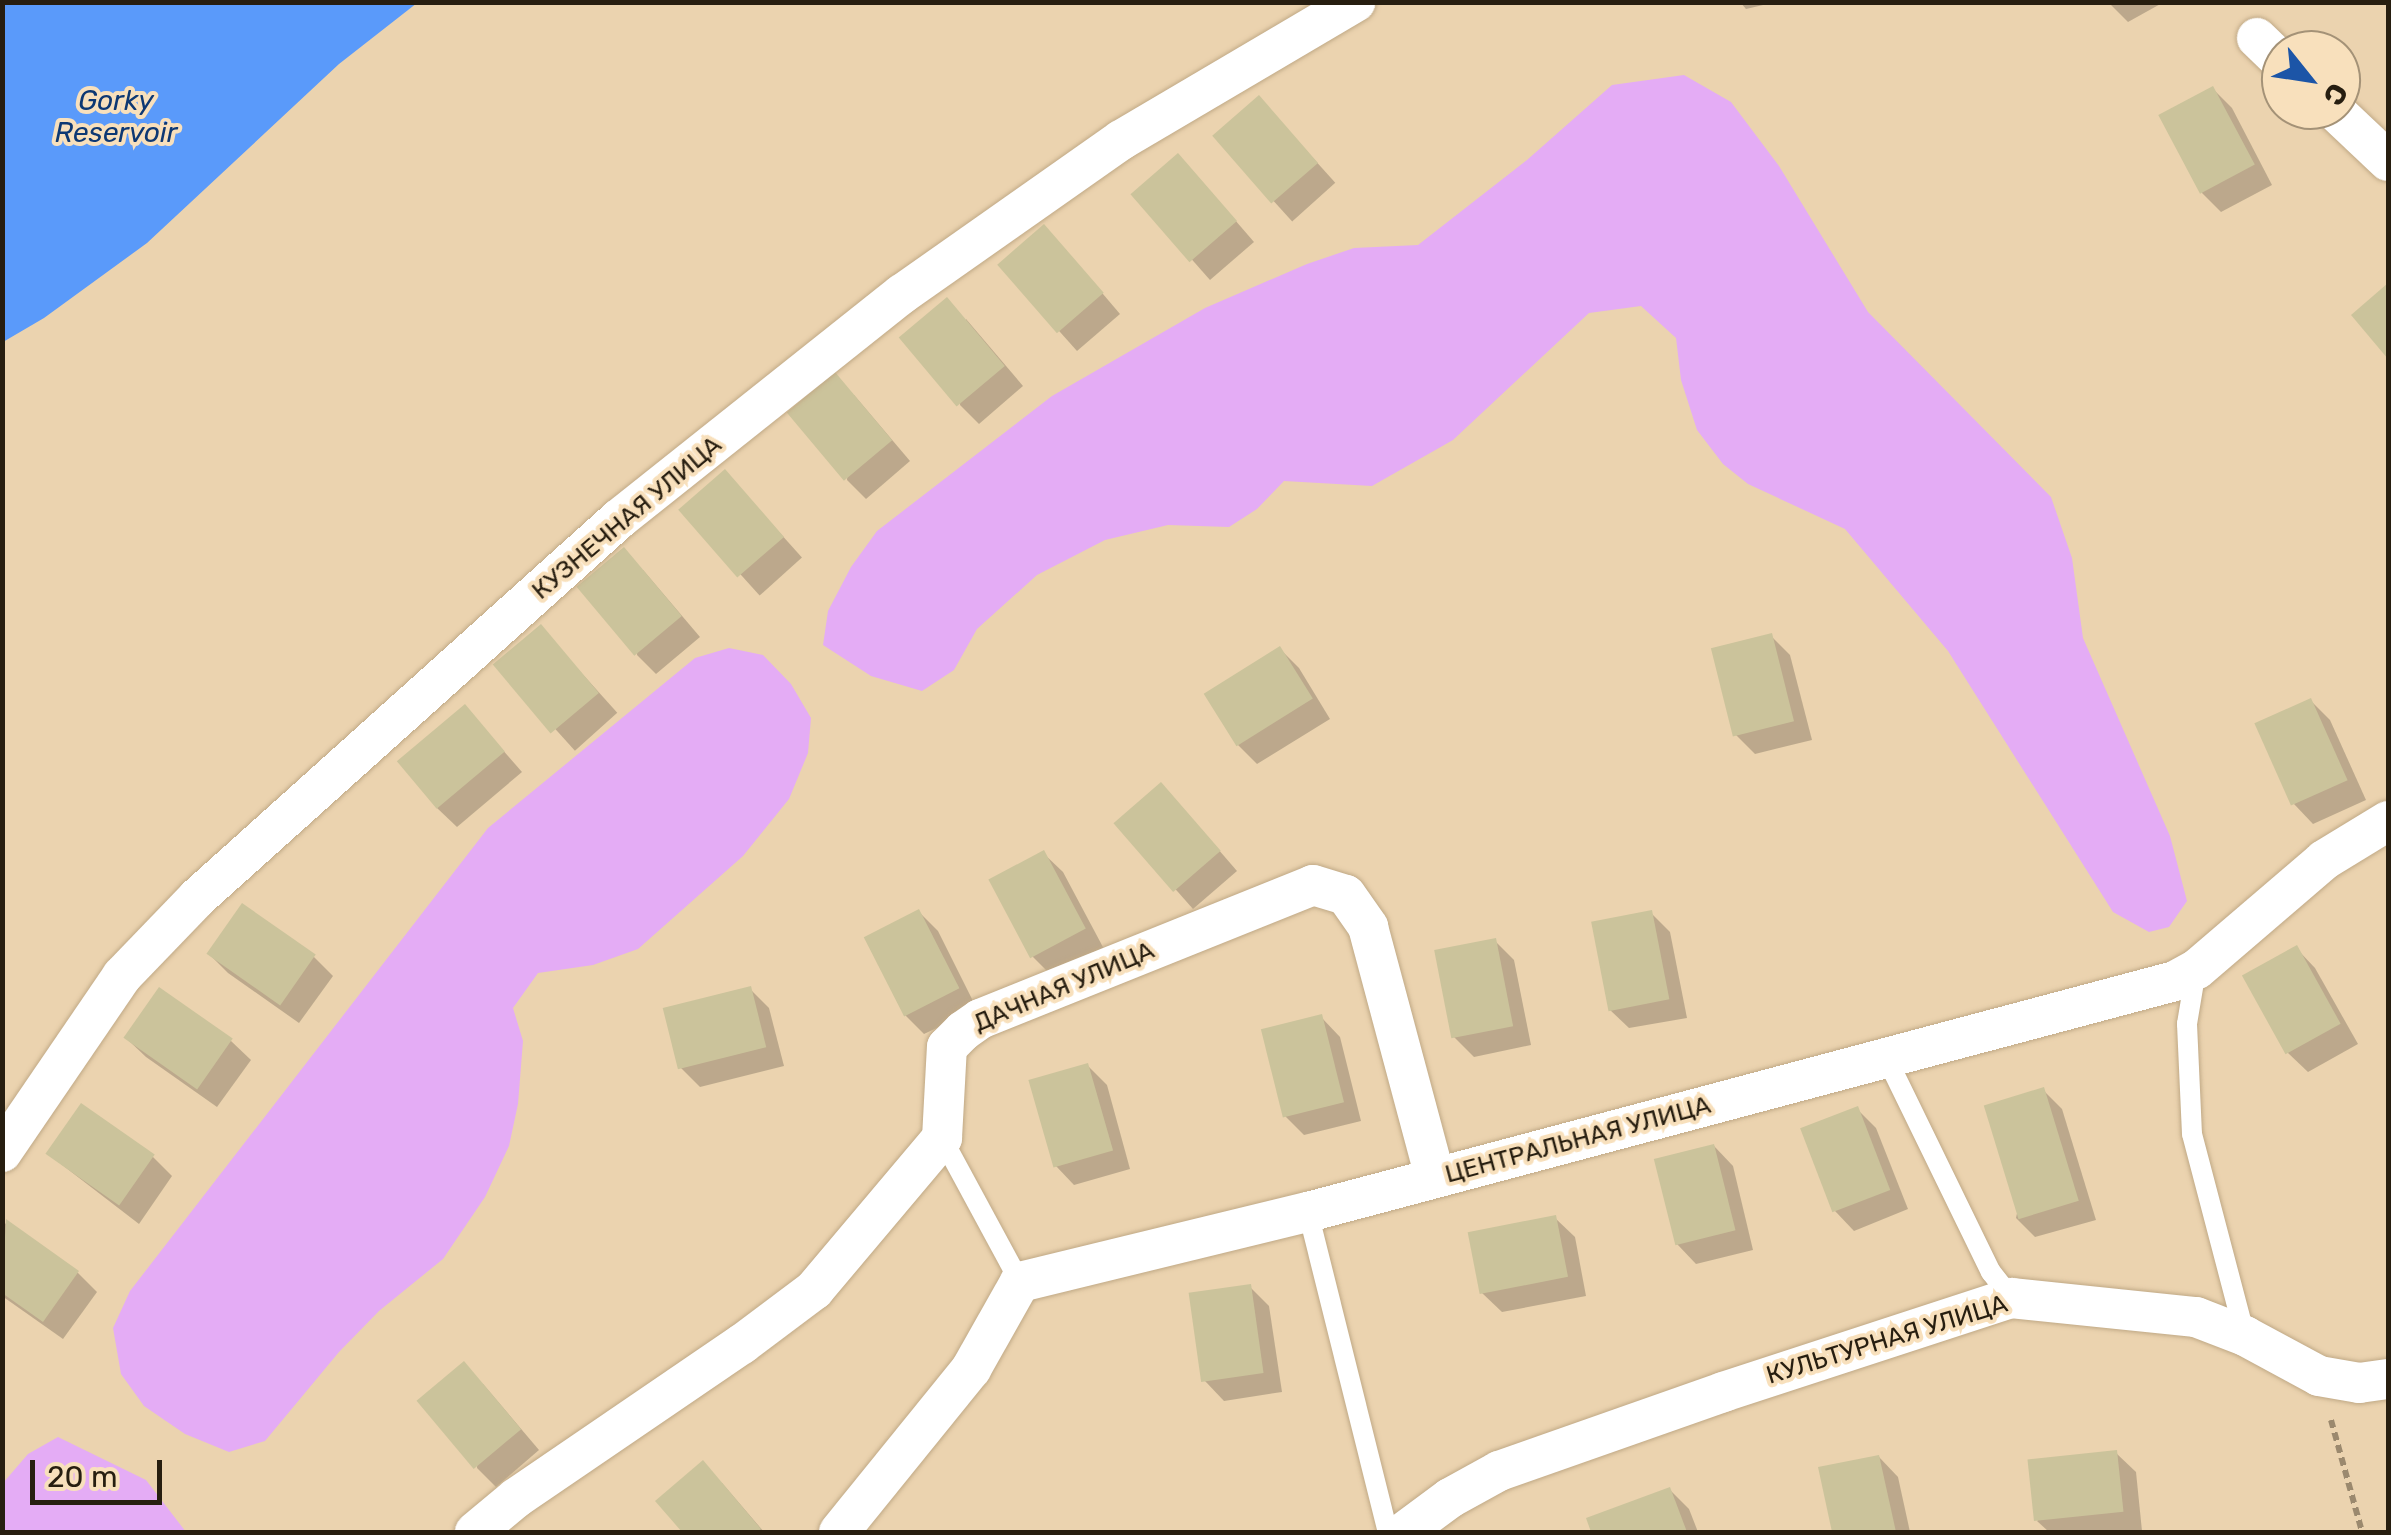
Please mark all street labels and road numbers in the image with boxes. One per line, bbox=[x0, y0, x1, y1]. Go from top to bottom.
street label: КУЗНЕЧНАЯ УЛИЦА bbox=[526, 430, 728, 606]
street label: ДАЧНАЯ УЛИЦА bbox=[969, 935, 1159, 1039]
street label: ЦЕНТРАЛЬНАЯ УЛИЦА bbox=[1442, 1090, 1714, 1190]
street label: КУЛЬТУРНАЯ УЛИЦА bbox=[1763, 1289, 2011, 1391]

